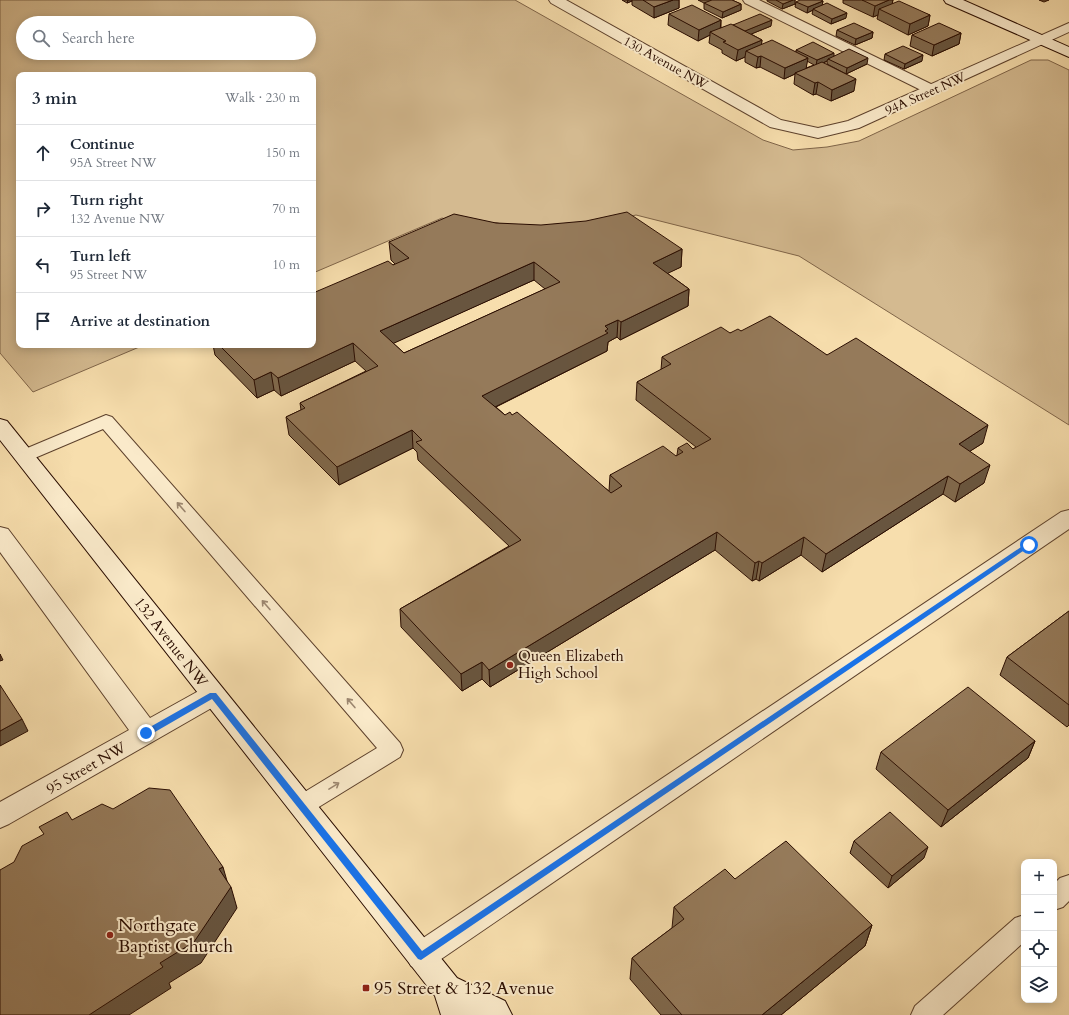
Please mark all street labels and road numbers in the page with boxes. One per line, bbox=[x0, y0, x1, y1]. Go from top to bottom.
street label: 130 Avenue NW bbox=[620, 32, 712, 94]
street label: 94A Street NW bbox=[882, 68, 969, 120]
street label: 132 Avenue NW bbox=[130, 593, 213, 691]
street label: 95 Street NW bbox=[43, 737, 130, 799]

